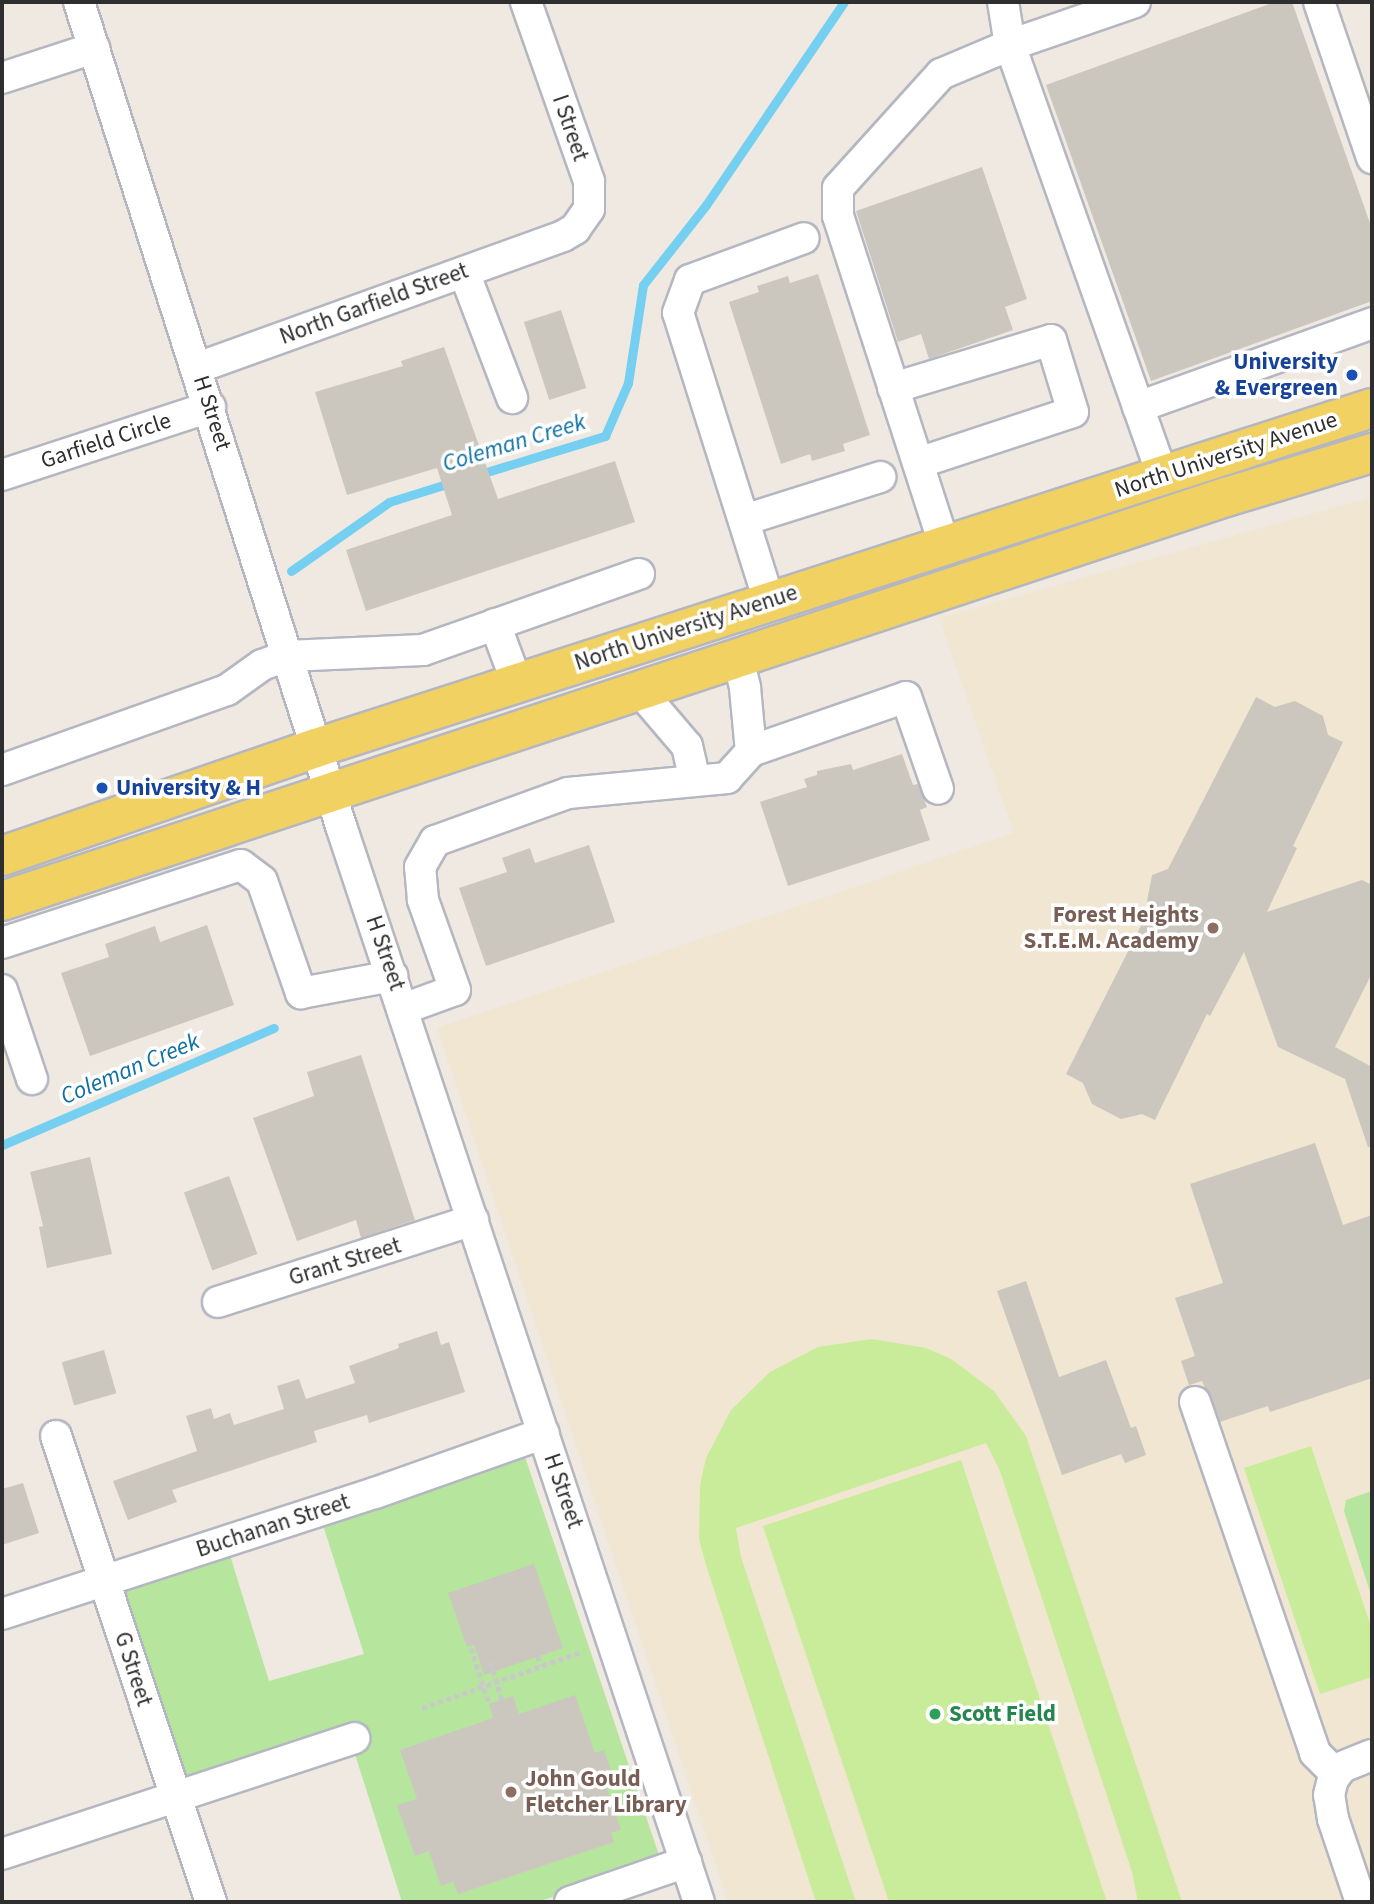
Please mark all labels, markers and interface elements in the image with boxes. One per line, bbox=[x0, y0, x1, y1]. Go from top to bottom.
street label: I Street bbox=[546, 91, 594, 165]
street label: North Garfield Street bbox=[276, 257, 472, 351]
place label: University & Evergreen bbox=[1215, 348, 1338, 402]
marker: University & Evergreen bbox=[1344, 367, 1360, 383]
street label: H Street bbox=[187, 372, 237, 454]
street label: North University Avenue bbox=[1111, 406, 1341, 504]
street label: Garfield Circle bbox=[38, 407, 174, 475]
water label: Coleman Creek bbox=[439, 408, 589, 478]
street label: North University Avenue bbox=[571, 579, 801, 677]
place label: University & H bbox=[116, 774, 261, 802]
marker: University & H bbox=[94, 780, 110, 796]
place label: Forest Heights S.T.E.M. Academy bbox=[1023, 901, 1199, 955]
street label: H Street bbox=[359, 912, 411, 994]
marker: Forest Heights S.T.E.M. Academy bbox=[1205, 920, 1221, 936]
water label: Coleman Creek bbox=[56, 1027, 204, 1111]
street label: Grant Street bbox=[286, 1232, 404, 1292]
street label: H Street bbox=[537, 1450, 589, 1532]
street label: Buchanan Street bbox=[193, 1488, 353, 1564]
street label: G Street bbox=[108, 1628, 158, 1710]
place label: Scott Field bbox=[949, 1700, 1056, 1728]
marker: Scott Field bbox=[927, 1706, 943, 1722]
place label: John Gould Fletcher Library bbox=[525, 1765, 687, 1819]
marker: John Gould Fletcher Library bbox=[503, 1784, 519, 1800]

